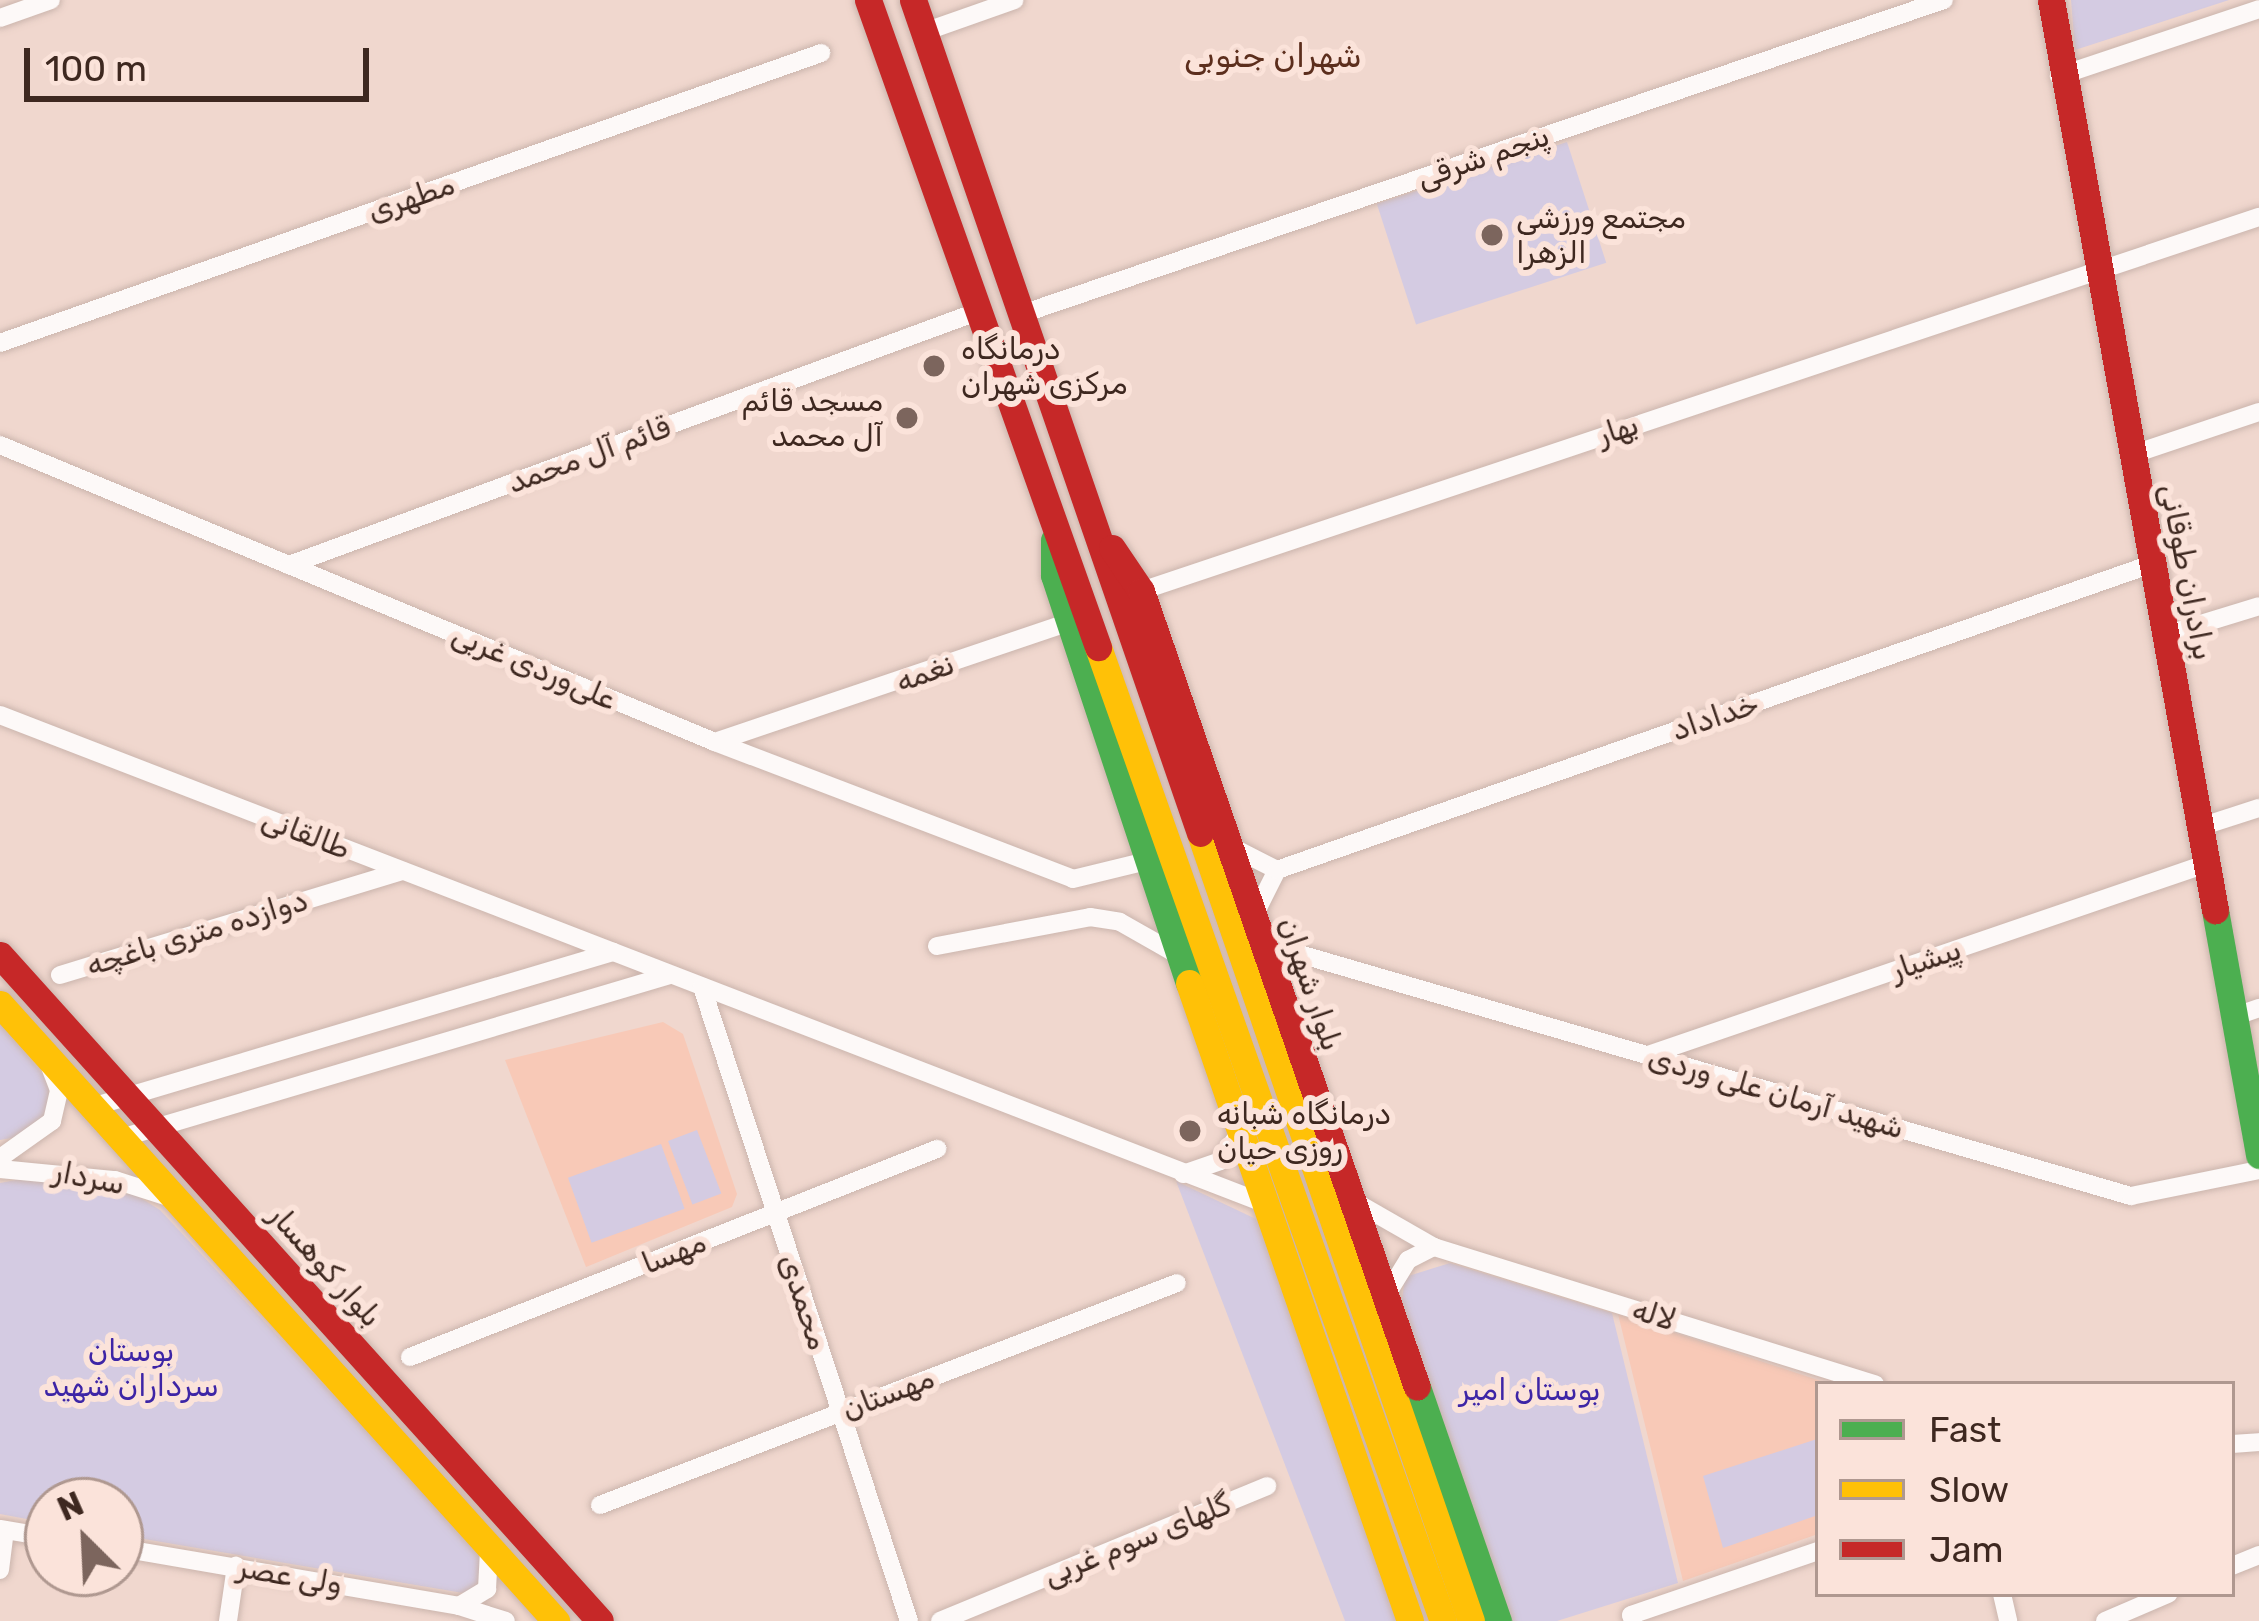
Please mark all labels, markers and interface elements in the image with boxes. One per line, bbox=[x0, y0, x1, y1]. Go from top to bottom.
scale bar bbox=[30, 24, 375, 98]
district label: شهران جنوبی bbox=[1184, 36, 1362, 76]
text: 100 m bbox=[45, 47, 147, 90]
street label: پنجم شرقی bbox=[1412, 118, 1554, 196]
street label: مطهری bbox=[363, 166, 459, 230]
place label: مجتمع ورزشی الزهرا bbox=[1516, 200, 1686, 270]
marker: مجتمع ورزشی الزهرا bbox=[1479, 222, 1505, 248]
place label: درمانگاه مرکزی شهران bbox=[961, 331, 1128, 401]
marker: درمانگاه مرکزی شهران bbox=[918, 350, 950, 382]
place label: مسجد قائم آل محمد bbox=[742, 383, 883, 454]
marker: مسجد قائم آل محمد bbox=[894, 405, 920, 431]
street label: بهار bbox=[1593, 407, 1643, 453]
street label: قائم آل محمد bbox=[503, 409, 675, 501]
street label: برادران طوقانی bbox=[2152, 481, 2222, 663]
street label: علی‌وردی غربی bbox=[447, 616, 621, 718]
street label: نغمه bbox=[891, 646, 959, 700]
street label: خداداد bbox=[1667, 685, 1763, 749]
street label: طالقانی bbox=[257, 801, 355, 867]
street label: دوازده متری باغچه bbox=[82, 882, 312, 984]
street label: بلوار شهران bbox=[1270, 913, 1350, 1055]
street label: پیشیار bbox=[1886, 931, 1966, 989]
street label: شهید آرمان علی وردی bbox=[1644, 1039, 1908, 1147]
place label: درمانگاه شبانه روزی حیان bbox=[1217, 1096, 1391, 1166]
marker: درمانگاه شبانه روزی حیان bbox=[1174, 1115, 1206, 1147]
street label: سردار bbox=[50, 1153, 128, 1203]
street label: بلوار کوهسار bbox=[261, 1198, 389, 1334]
street label: مهسا bbox=[637, 1224, 711, 1282]
street label: محمدی bbox=[772, 1250, 836, 1354]
street label: لاله bbox=[1628, 1291, 1680, 1339]
park label: بوستان سرداران شهید bbox=[43, 1333, 219, 1404]
street label: مهستان bbox=[837, 1360, 939, 1428]
park label: بوستان امیر bbox=[1459, 1372, 1601, 1408]
legend bbox=[1815, 1381, 2235, 1597]
text: Fast bbox=[1929, 1408, 2001, 1451]
text: Slow bbox=[1929, 1468, 2009, 1511]
north arrow bbox=[24, 1477, 144, 1597]
text: N bbox=[52, 1484, 89, 1529]
street label: گلهای سوم غربی bbox=[1038, 1486, 1236, 1594]
text: Jam bbox=[1929, 1528, 2004, 1571]
street label: ولی عصر bbox=[235, 1549, 345, 1603]

